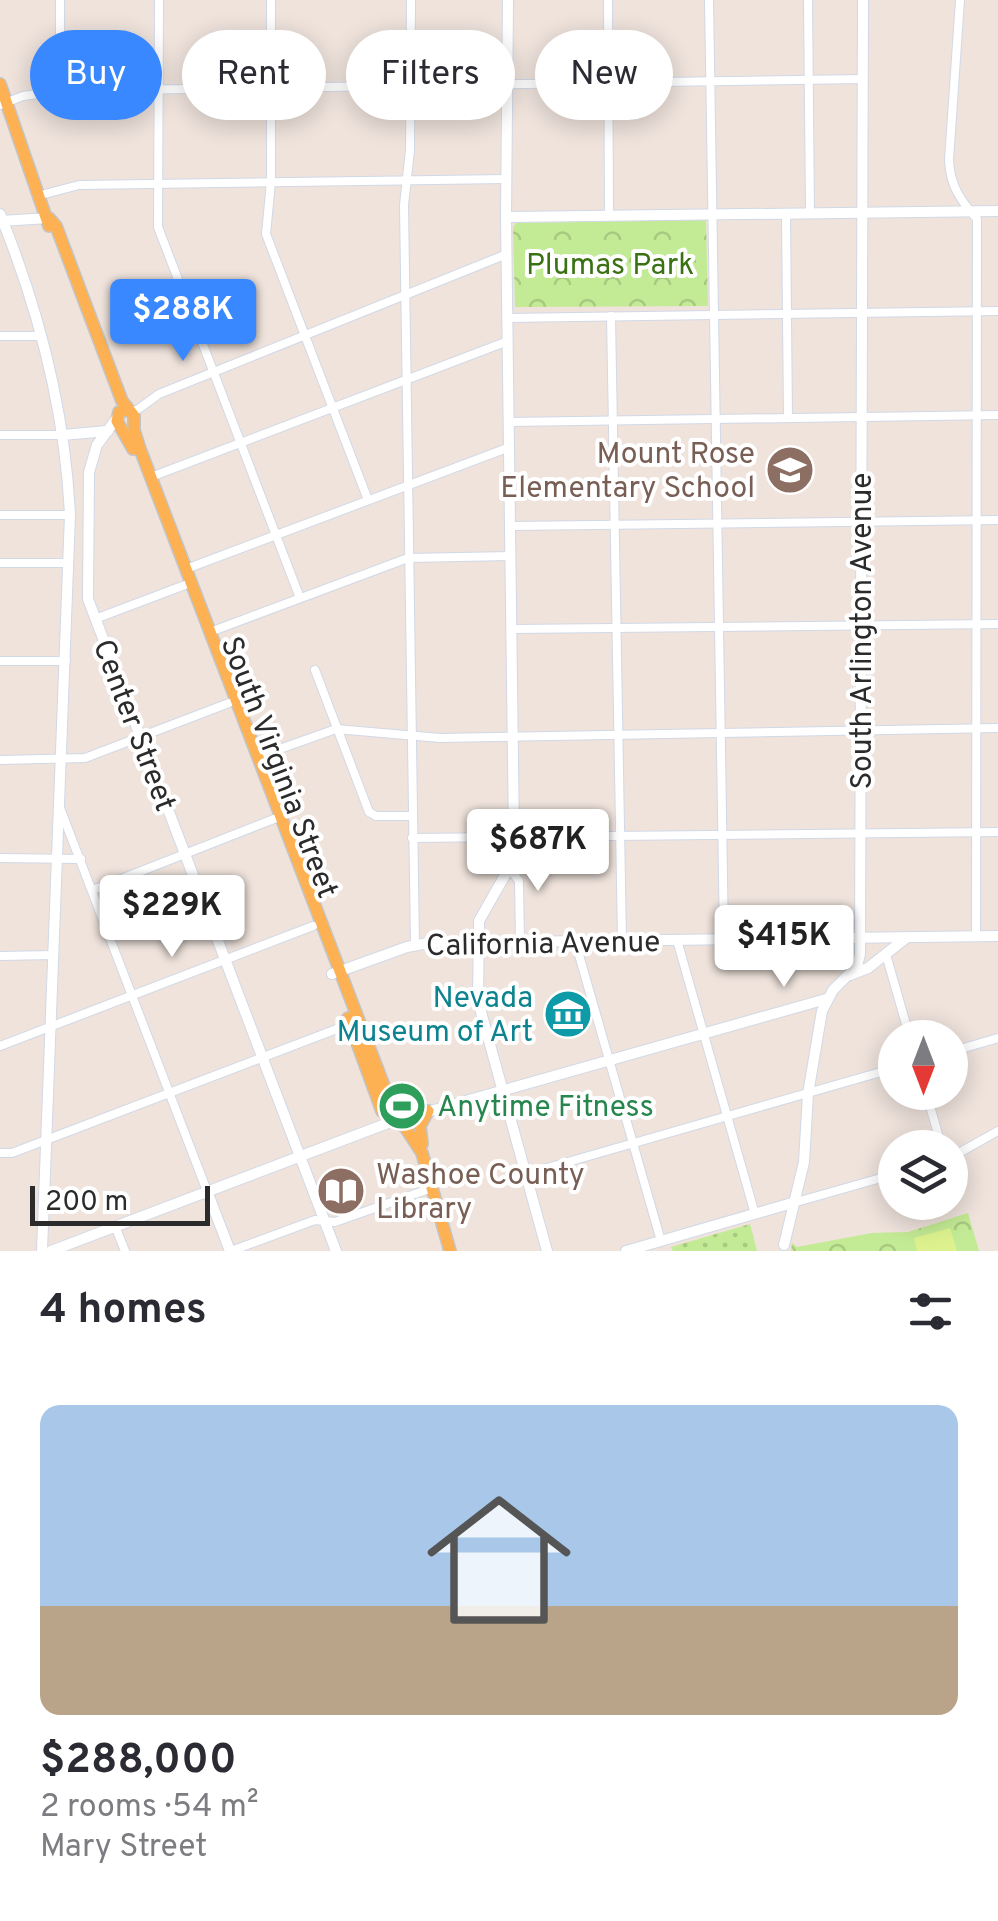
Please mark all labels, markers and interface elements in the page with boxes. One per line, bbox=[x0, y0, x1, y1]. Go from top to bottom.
chip: Buy bbox=[30, 30, 162, 120]
chip: Rent bbox=[182, 30, 326, 120]
chip: Filters bbox=[346, 30, 515, 120]
chip: New bbox=[535, 30, 673, 120]
park label: Plumas Park bbox=[526, 248, 694, 285]
pin: $288K bbox=[113, 279, 253, 364]
text: $288K bbox=[132, 291, 234, 331]
place label: Mount Rose Elementary School bbox=[500, 437, 755, 508]
school or university icon: Mount Rose Elementary School bbox=[764, 444, 816, 496]
street label: South Arlington Avenue bbox=[845, 473, 882, 789]
street label: South Virginia Street bbox=[211, 632, 345, 904]
street label: Center Street bbox=[83, 635, 182, 817]
pin: $687K bbox=[468, 809, 608, 894]
text: $687K bbox=[489, 821, 587, 861]
pin: $229K bbox=[102, 875, 242, 960]
text: $229K bbox=[122, 887, 222, 927]
pin: $415K bbox=[714, 905, 854, 990]
text: $415K bbox=[737, 917, 831, 957]
street label: California Avenue bbox=[426, 925, 661, 966]
place label: Nevada Museum of Art bbox=[336, 981, 533, 1052]
museum icon: Nevada Museum of Art bbox=[542, 988, 594, 1040]
north arrow bbox=[878, 1020, 968, 1110]
map controls bbox=[878, 1020, 968, 1220]
sports icon: Anytime Fitness bbox=[376, 1080, 428, 1132]
place label: Anytime Fitness bbox=[437, 1090, 654, 1127]
button: layers bbox=[878, 1130, 968, 1220]
place label: Washoe County Library bbox=[376, 1158, 585, 1229]
library icon: Washoe County Library bbox=[315, 1165, 367, 1217]
scale bar bbox=[30, 1181, 210, 1226]
text: 200 m bbox=[45, 1185, 128, 1221]
icon: filters bbox=[903, 1284, 958, 1339]
text: 4 homes bbox=[40, 1285, 207, 1338]
icon: home bbox=[409, 1470, 589, 1650]
text: $288,000 bbox=[40, 1735, 237, 1788]
text: 2 rooms · 54 m² bbox=[40, 1788, 259, 1828]
text: Mary Street bbox=[40, 1828, 207, 1868]

